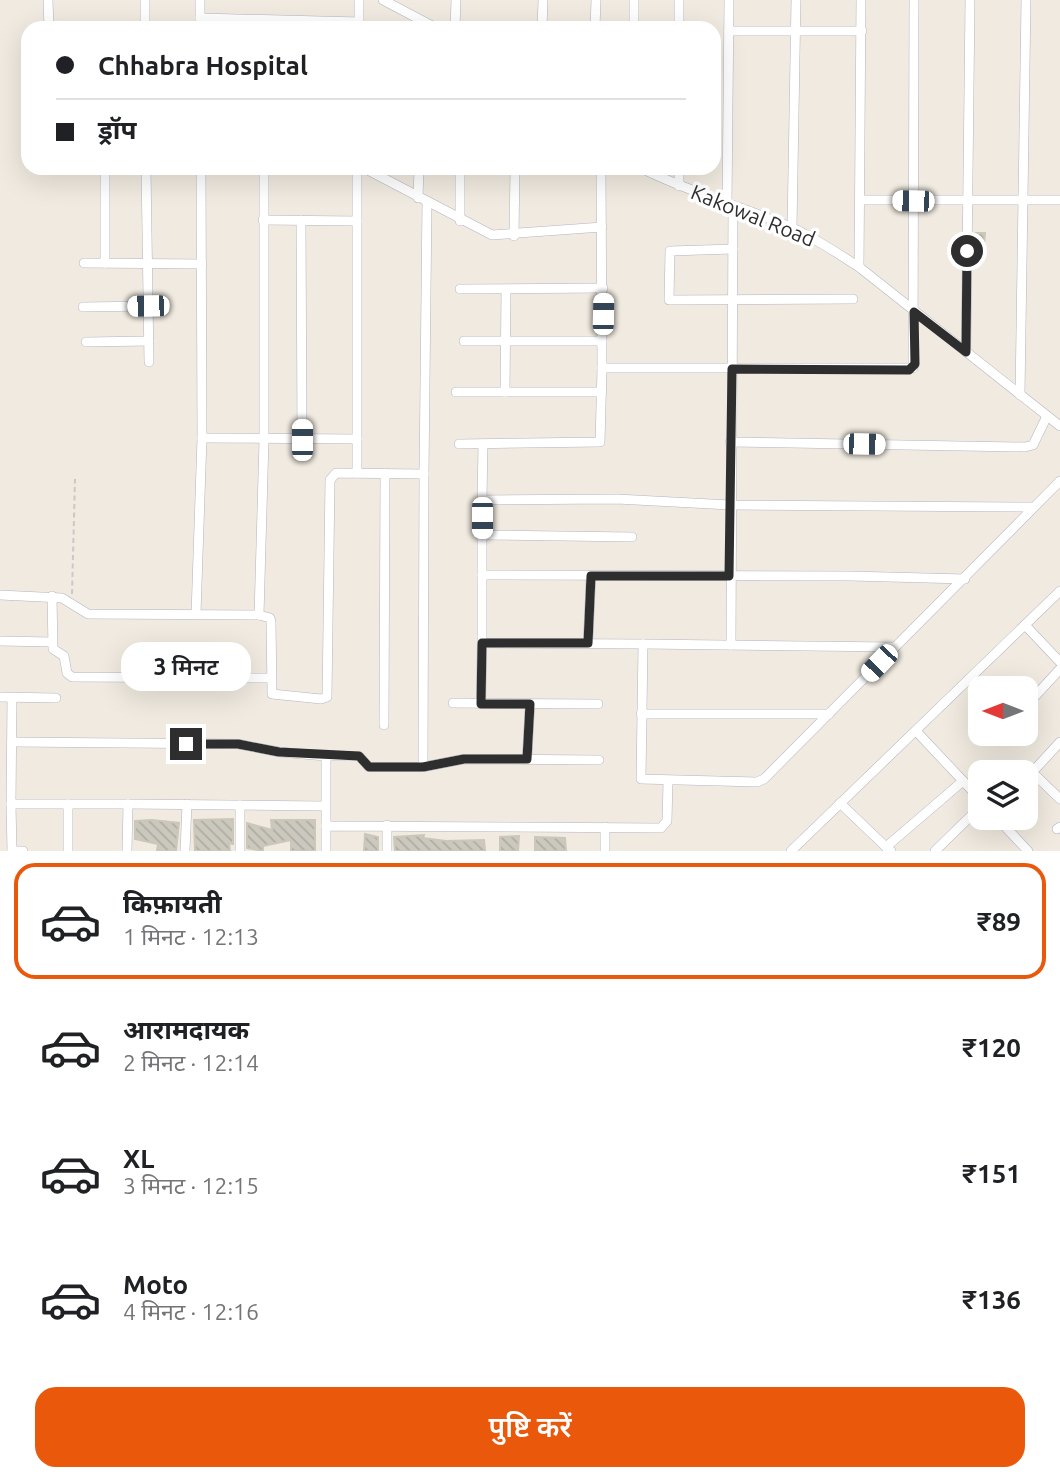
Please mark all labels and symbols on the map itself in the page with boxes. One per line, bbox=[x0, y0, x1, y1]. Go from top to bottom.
street label: Kakowal Road bbox=[688, 179, 819, 251]
car bbox=[892, 190, 935, 212]
route start bbox=[951, 235, 983, 267]
car bbox=[593, 293, 614, 335]
car bbox=[127, 295, 170, 317]
car bbox=[292, 419, 313, 461]
car bbox=[843, 433, 886, 455]
car bbox=[472, 497, 493, 539]
car bbox=[857, 641, 902, 685]
callout: 3 मिनट bbox=[121, 642, 251, 692]
north arrow bbox=[968, 676, 1038, 746]
route end bbox=[170, 728, 202, 760]

